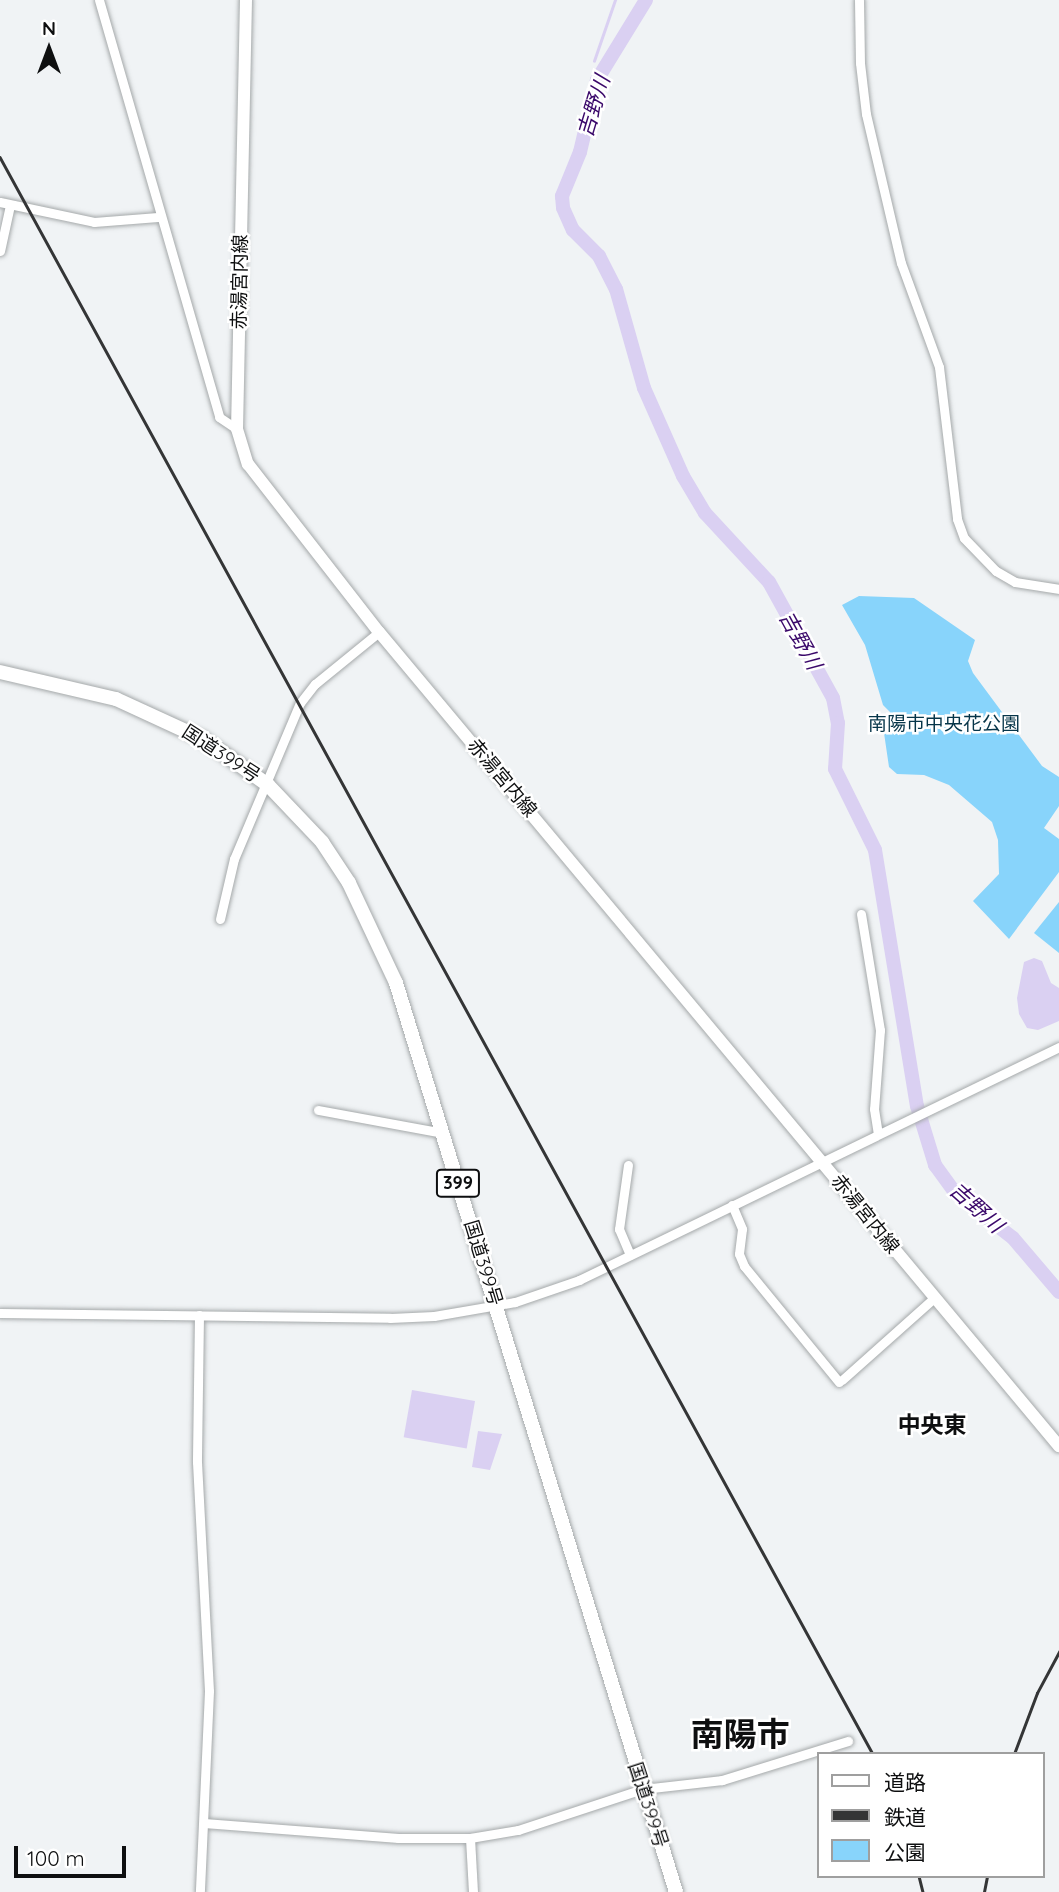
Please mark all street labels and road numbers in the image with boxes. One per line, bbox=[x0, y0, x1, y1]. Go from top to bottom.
street label: 赤湯宮内線 bbox=[228, 234, 252, 330]
street label: 国道399号 bbox=[178, 720, 264, 788]
street label: 赤湯宮内線 bbox=[463, 734, 541, 822]
road number: 399 bbox=[435, 1168, 481, 1198]
street label: 赤湯宮内線 bbox=[826, 1170, 904, 1258]
street label: 国道399号 bbox=[459, 1218, 507, 1308]
street label: 国道399号 bbox=[624, 1760, 672, 1850]

